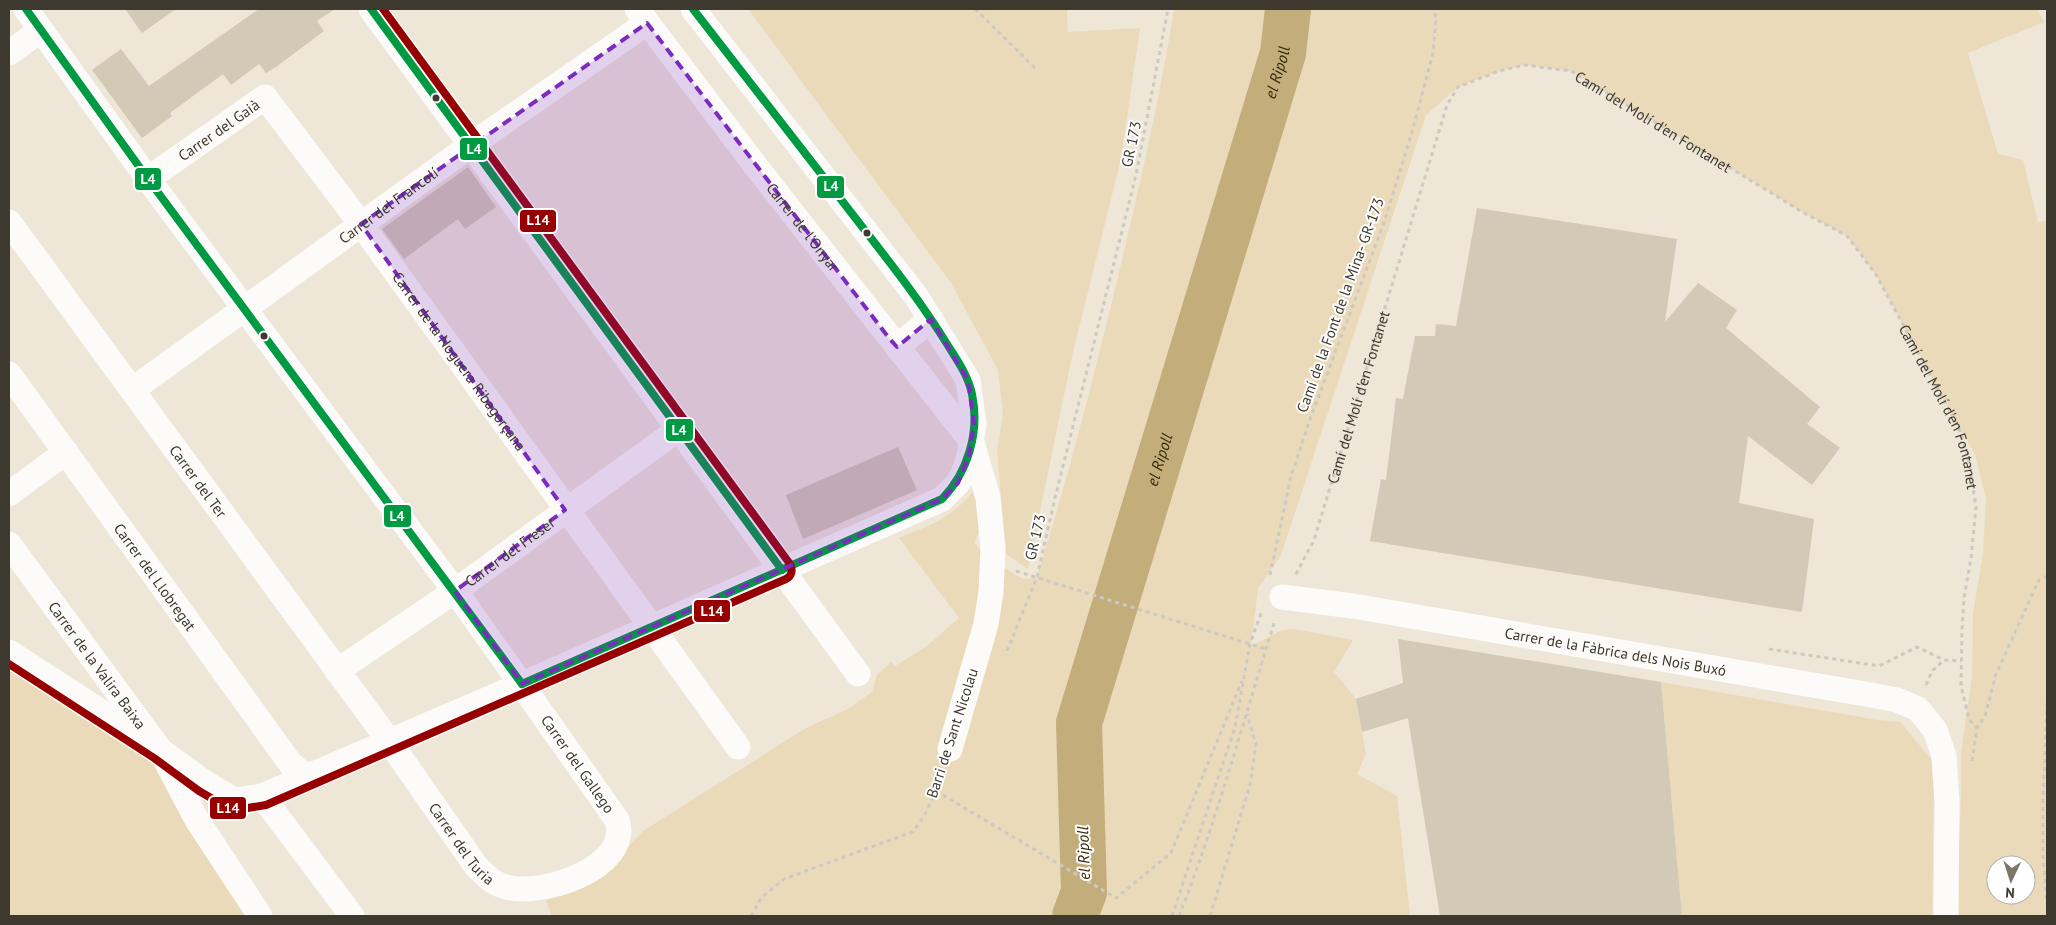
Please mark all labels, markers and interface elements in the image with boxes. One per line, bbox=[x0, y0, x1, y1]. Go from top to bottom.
water label: el Ripoll bbox=[1260, 44, 1294, 101]
street label: Camí del Molí d'en Fontanet bbox=[1572, 66, 1735, 176]
unlabelled marker bbox=[431, 93, 441, 103]
street label: Carrer del Gaià bbox=[174, 95, 263, 165]
street label: GR 173 bbox=[1117, 119, 1145, 169]
line badge: L4 bbox=[459, 137, 488, 161]
text: L4 bbox=[466, 140, 482, 158]
street label: Carrer del Francolí bbox=[335, 163, 442, 247]
line badge: L4 bbox=[134, 167, 162, 191]
text: L4 bbox=[140, 170, 156, 188]
line badge: L4 bbox=[816, 175, 845, 199]
text: L4 bbox=[823, 177, 839, 195]
street label: Carrer de l'Onyar bbox=[763, 179, 844, 275]
street label: Camí de la Font de la Mina- GR-173 bbox=[1292, 195, 1388, 415]
line badge: L14 bbox=[519, 209, 557, 233]
text: L14 bbox=[526, 211, 550, 229]
unlabelled marker bbox=[862, 228, 872, 238]
street label: Carrer de la Noguera Ribagorçana bbox=[389, 268, 531, 454]
street label: Camí del Molí d'en Fontanet bbox=[1322, 308, 1393, 486]
street label: Camí del Molí d'en Fontanet bbox=[1895, 321, 1983, 491]
unlabelled marker bbox=[259, 331, 269, 341]
line badge: L4 bbox=[665, 418, 694, 442]
text: L4 bbox=[671, 421, 687, 439]
water label: el Ripoll bbox=[1142, 430, 1177, 488]
street label: Carrer del Ter bbox=[166, 441, 232, 521]
line badge: L4 bbox=[383, 504, 412, 528]
text: L4 bbox=[389, 507, 405, 525]
street label: GR 173 bbox=[1020, 512, 1050, 562]
street label: Carrer del Freser bbox=[461, 513, 558, 590]
street label: Carrer del Llobregat bbox=[110, 519, 201, 634]
street label: Carrer de la Valira Baixa bbox=[45, 597, 151, 733]
line badge: L14 bbox=[693, 599, 731, 623]
text: L14 bbox=[700, 602, 724, 620]
street label: Carrer de la Fàbrica dels Nois Buxó bbox=[1503, 623, 1728, 679]
street label: Barri de Sant Nicolau bbox=[922, 666, 982, 800]
street label: Carrer del Gallego bbox=[537, 711, 619, 817]
line badge: L14 bbox=[209, 796, 247, 820]
text: L14 bbox=[216, 799, 240, 817]
street label: Carrer del Turia bbox=[425, 799, 498, 889]
water label: el Ripoll bbox=[1072, 825, 1094, 880]
north arrow bbox=[1986, 855, 2036, 905]
text: N bbox=[2005, 884, 2015, 902]

